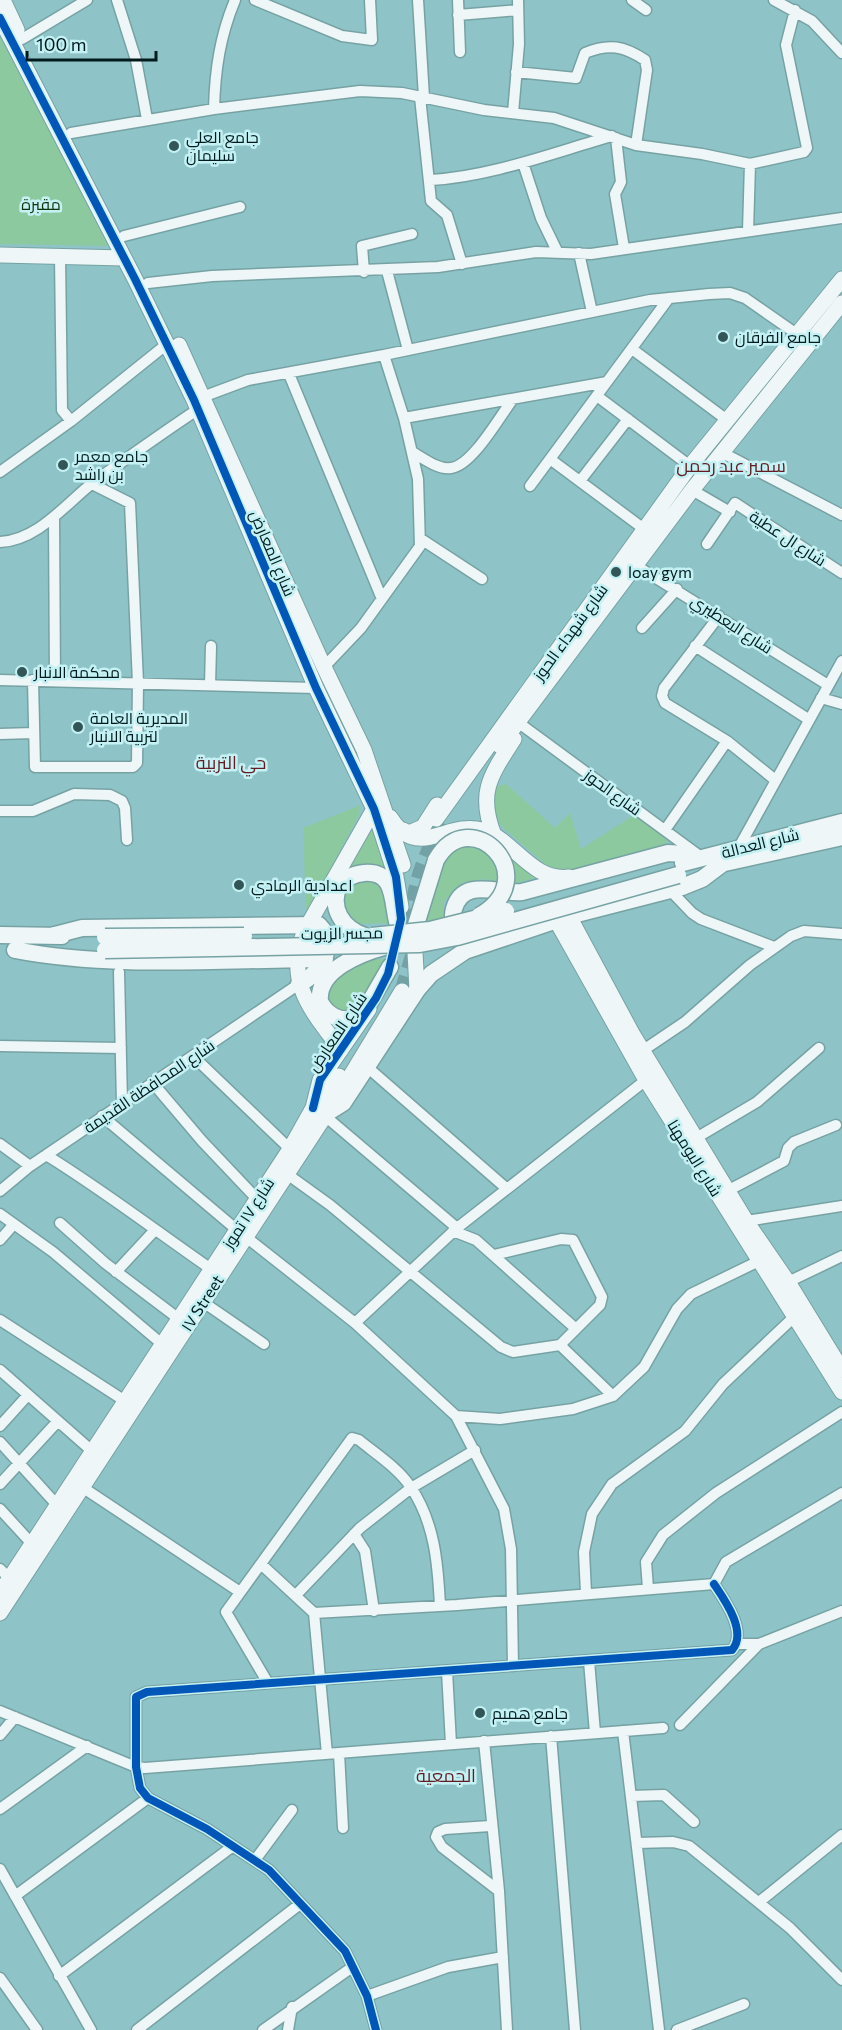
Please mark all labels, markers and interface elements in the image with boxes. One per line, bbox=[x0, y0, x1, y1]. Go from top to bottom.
scale bar bbox=[27, 24, 156, 62]
text: 100 m bbox=[36, 33, 86, 55]
place label: جامع العلي سليمان bbox=[186, 127, 259, 166]
marker: جامع العلي سليمان bbox=[167, 139, 181, 153]
park label: مقبرة bbox=[21, 194, 61, 214]
place label: جامع الفرقان bbox=[735, 327, 821, 349]
marker: جامع الفرقان bbox=[716, 330, 730, 344]
place label: جامع معمر بن راشد bbox=[74, 446, 148, 485]
district label: سمير عبد رحمن bbox=[676, 454, 786, 477]
marker: جامع معمر بن راشد bbox=[56, 458, 70, 472]
street label: شارع ال عطية bbox=[745, 506, 830, 572]
street label: شارع المعارض bbox=[244, 507, 300, 600]
place label: loay gym bbox=[628, 562, 692, 581]
marker: loay gym bbox=[609, 565, 623, 579]
street label: شارع شهداء الحوز bbox=[528, 580, 613, 686]
street label: شارع البعطيري bbox=[685, 590, 777, 661]
place label: محكمة الانبار bbox=[33, 662, 120, 682]
marker: محكمة الانبار bbox=[15, 665, 29, 679]
place label: المديرية العامة لتربية الانبار bbox=[89, 708, 188, 746]
marker: المديرية العامة لتربية الانبار bbox=[71, 720, 85, 734]
district label: حي التربية bbox=[196, 751, 266, 777]
street label: شارع الحوز bbox=[578, 764, 646, 821]
street label: شارع العدالة bbox=[719, 824, 801, 864]
place label: اعدادية الرمادي bbox=[251, 875, 353, 899]
marker: اعدادية الرمادي bbox=[232, 878, 246, 892]
street label: مجسر الزيوت bbox=[301, 922, 383, 944]
street label: شارع المعارض bbox=[303, 988, 373, 1077]
street label: شارع المحافظة القديمة bbox=[80, 1035, 219, 1139]
street label: شارع البومهنا bbox=[662, 1116, 727, 1201]
street label: شارع ١٧ تموز bbox=[217, 1174, 280, 1254]
street label: ١٧ Street bbox=[176, 1271, 227, 1334]
place label: جامع هميم bbox=[492, 1703, 568, 1725]
marker: جامع هميم bbox=[473, 1706, 487, 1720]
district label: الجمعية bbox=[416, 1764, 476, 1786]

